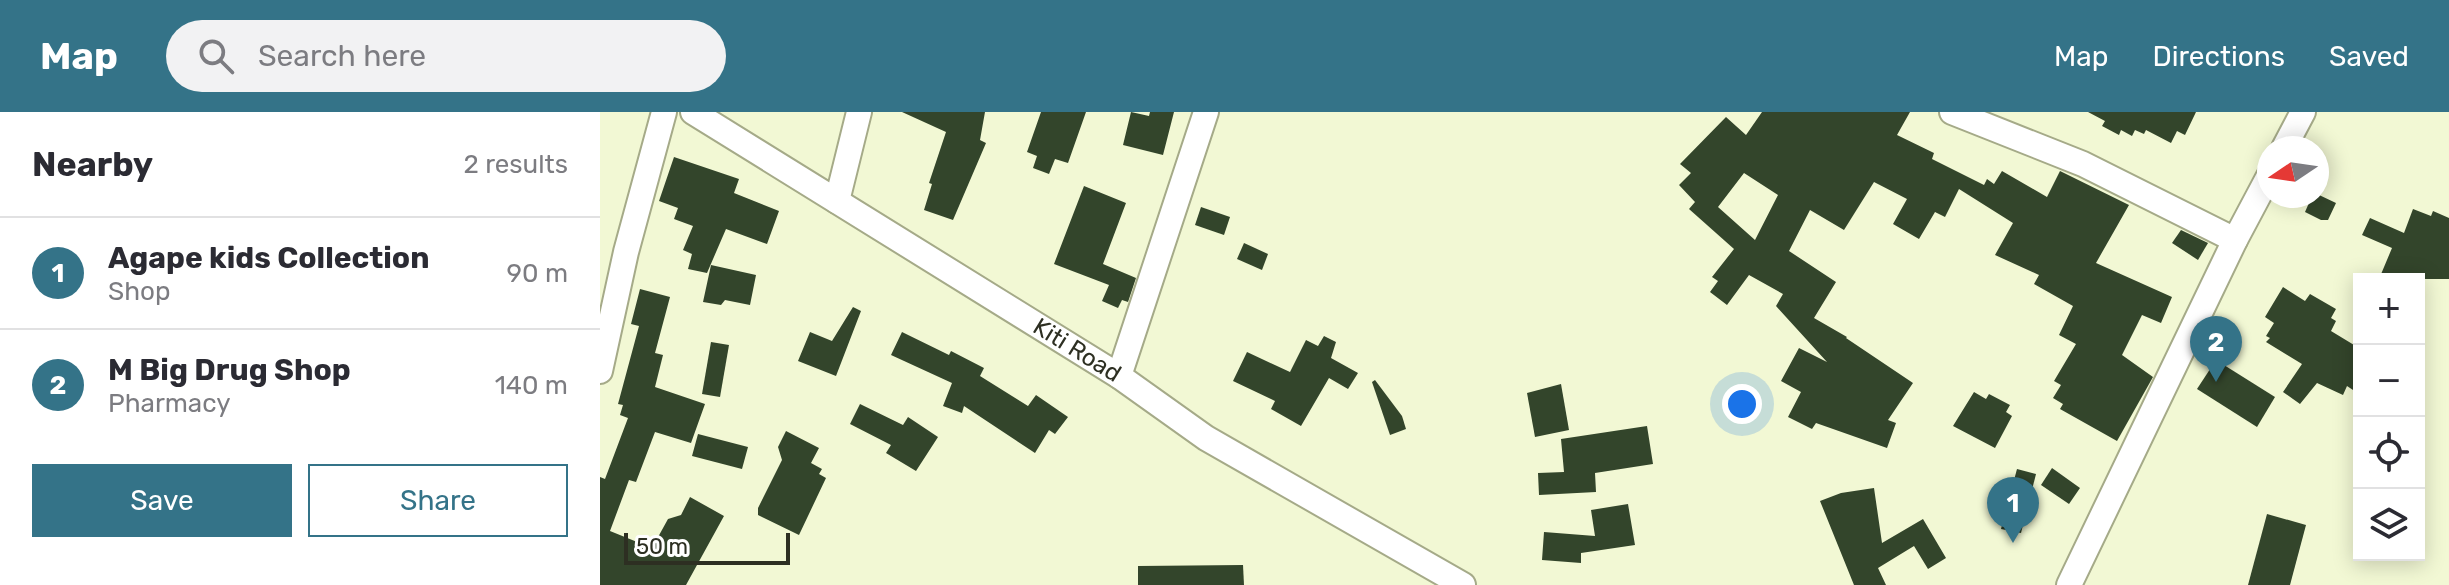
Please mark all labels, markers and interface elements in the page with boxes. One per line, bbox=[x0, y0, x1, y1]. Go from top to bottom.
search box bbox=[166, 20, 726, 92]
text: Map bbox=[40, 33, 118, 79]
icon: search bbox=[194, 34, 238, 78]
text: Search here bbox=[258, 38, 426, 74]
text: Map bbox=[2054, 40, 2108, 73]
text: Directions bbox=[2152, 40, 2285, 73]
text: Saved bbox=[2329, 40, 2409, 73]
north arrow bbox=[2257, 136, 2329, 208]
text: Nearby bbox=[32, 144, 153, 185]
text: 2 results bbox=[464, 149, 568, 180]
text: Agape kids Collection bbox=[108, 240, 429, 276]
text: 1 bbox=[52, 258, 64, 289]
text: 90 m bbox=[507, 258, 568, 289]
map controls bbox=[2353, 273, 2425, 561]
button: + bbox=[2353, 273, 2425, 345]
text: Shop bbox=[108, 276, 170, 307]
street label: Kiti Road bbox=[1028, 312, 1126, 388]
pin: 2 bbox=[2190, 316, 2242, 382]
button: − bbox=[2353, 345, 2425, 417]
text: M Big Drug Shop bbox=[108, 352, 351, 388]
text: 2 bbox=[50, 370, 66, 401]
text: 140 m bbox=[495, 370, 568, 401]
your location bbox=[1722, 384, 1762, 424]
text: Pharmacy bbox=[108, 388, 231, 419]
button: locate bbox=[2353, 417, 2425, 489]
button: Save bbox=[32, 464, 292, 537]
button: Share bbox=[308, 464, 568, 537]
pin: 1 bbox=[1987, 477, 2039, 543]
button: layers bbox=[2353, 489, 2425, 561]
scale bar bbox=[624, 529, 790, 565]
text: 50 m bbox=[636, 533, 688, 560]

